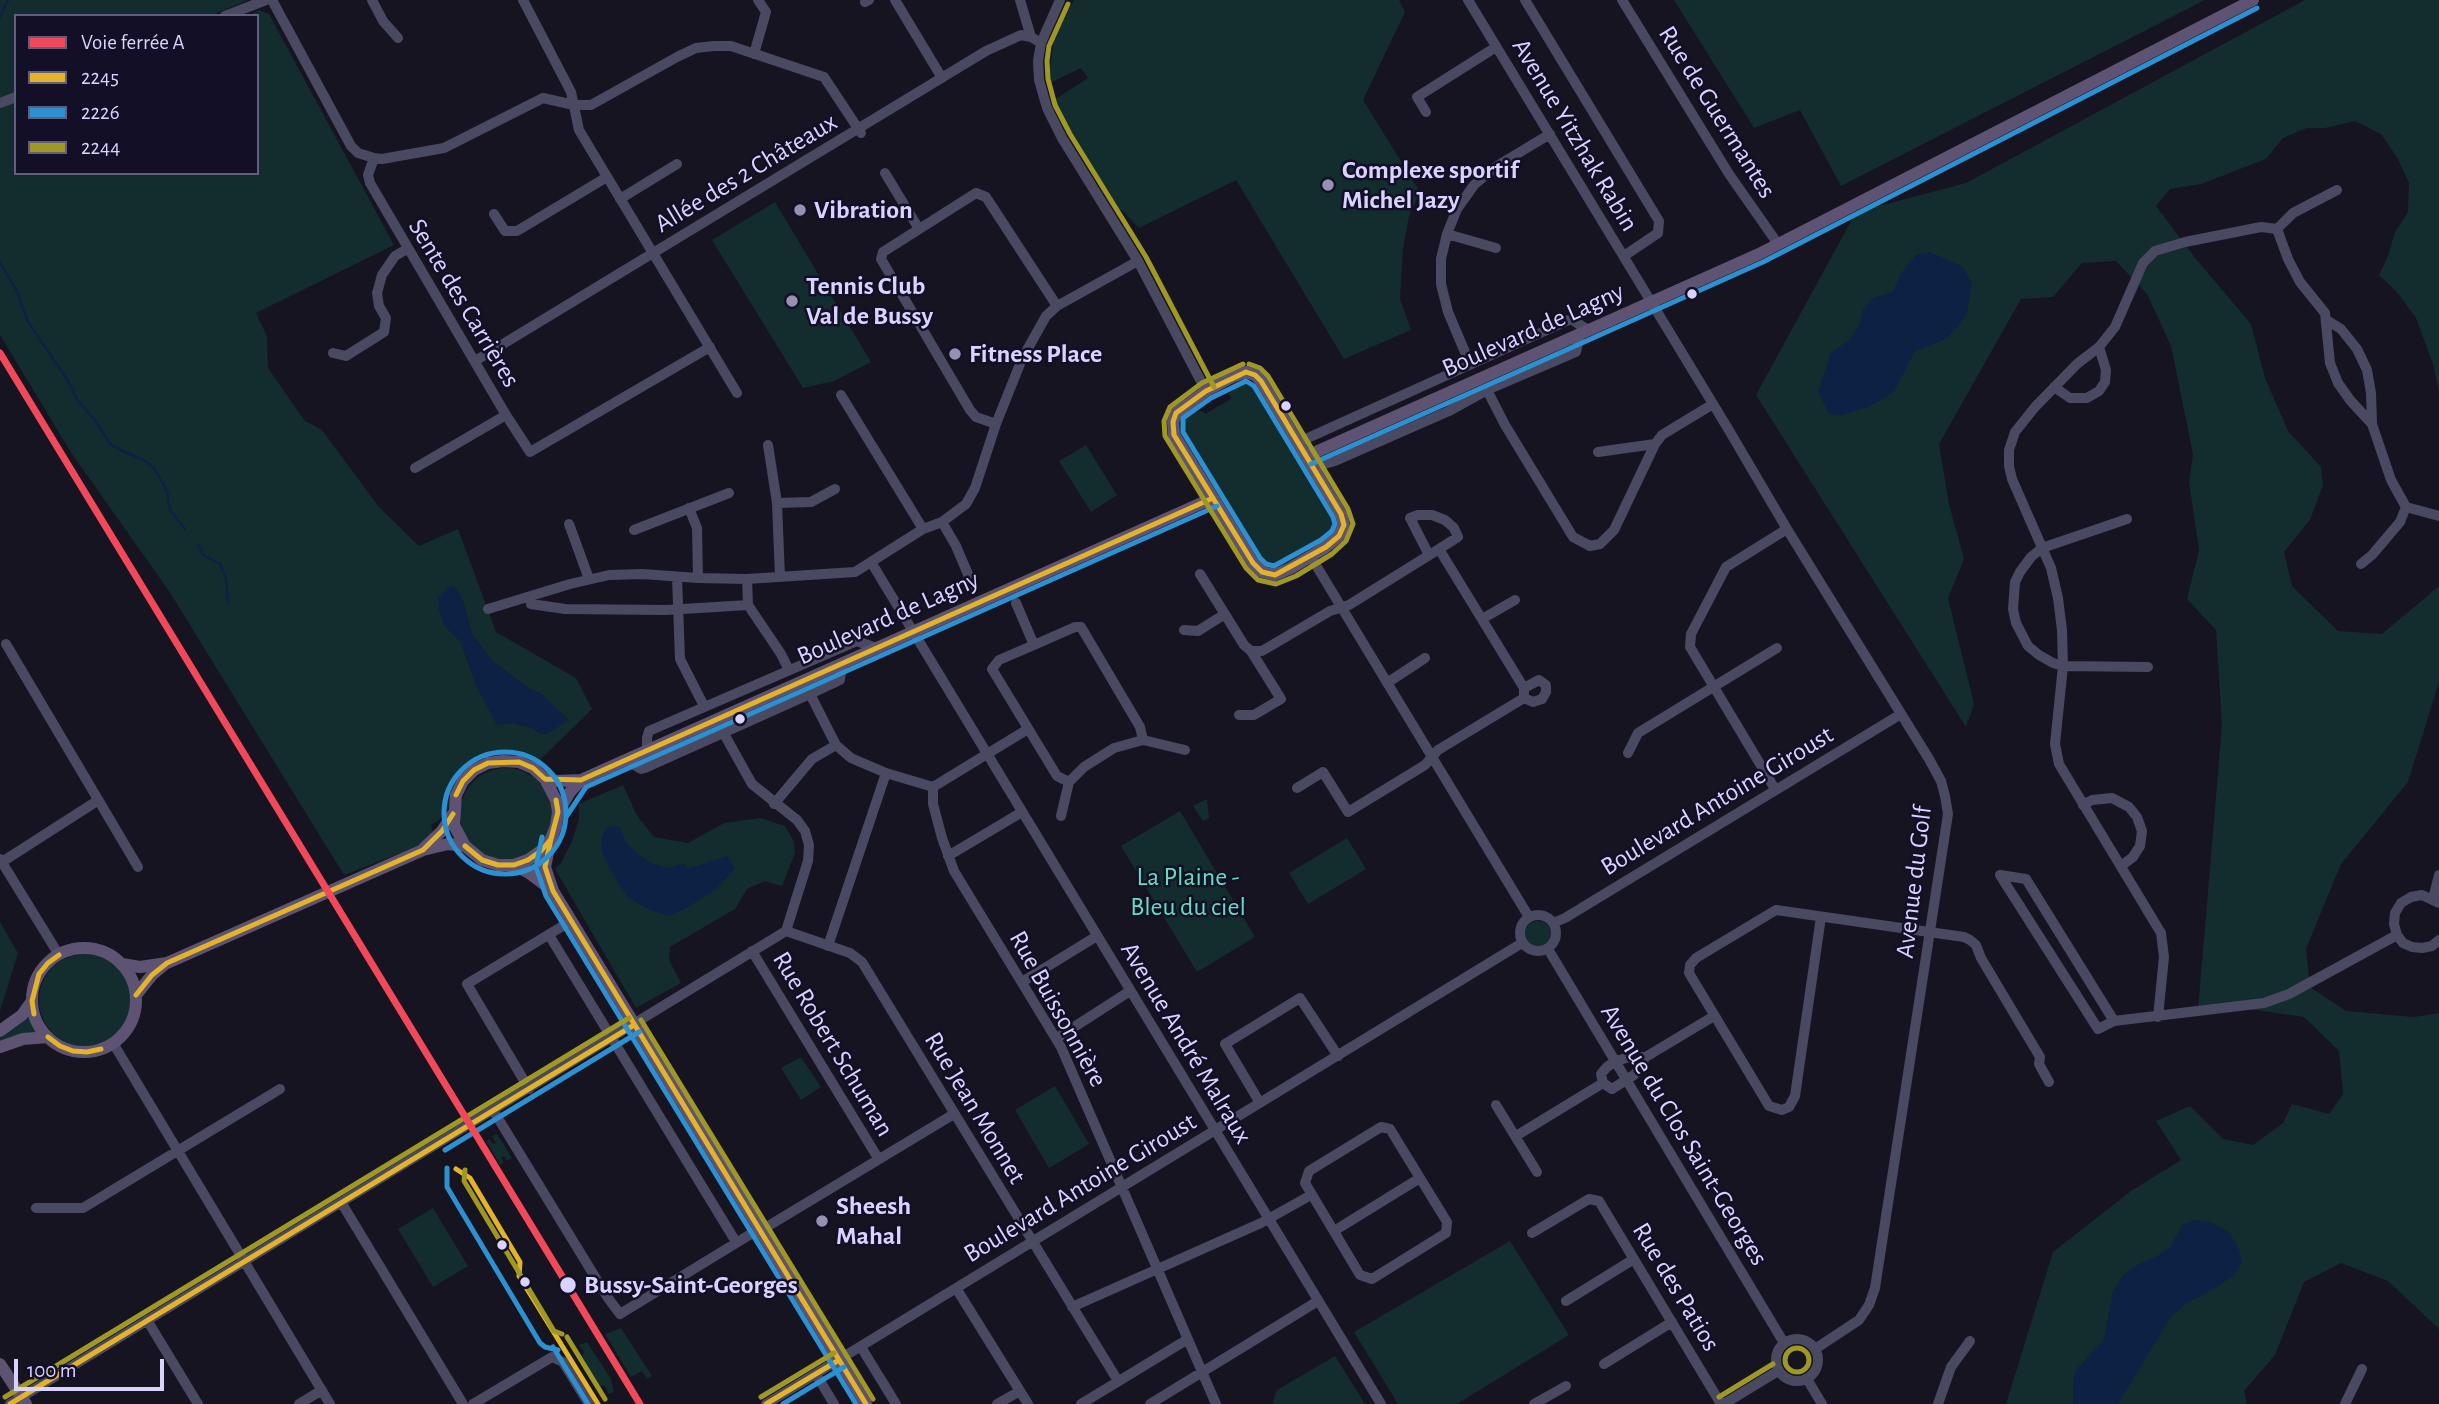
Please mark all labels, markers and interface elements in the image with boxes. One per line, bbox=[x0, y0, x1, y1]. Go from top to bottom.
legend bbox=[14, 14, 259, 175]
street label: Rue de Guermantes bbox=[1651, 20, 1783, 204]
text: Voie ferrée A bbox=[81, 32, 185, 53]
street label: Avenue Yitzhak Rabin bbox=[1505, 33, 1645, 237]
text: 2245 bbox=[81, 67, 119, 88]
text: 2226 bbox=[81, 102, 120, 123]
street label: Allée des 2 Châteaux bbox=[649, 106, 843, 240]
text: 2244 bbox=[81, 137, 120, 158]
place label: Complexe sportif Michel Jazy bbox=[1342, 154, 1518, 216]
marker: Complexe sportif Michel Jazy bbox=[1320, 177, 1336, 193]
place label: Vibration bbox=[814, 194, 913, 226]
marker: Vibration bbox=[792, 202, 808, 218]
street label: Sente des Carrières bbox=[401, 213, 527, 393]
place label: Tennis Club Val de Bussy bbox=[806, 270, 933, 332]
street label: Boulevard de Lagny bbox=[1437, 276, 1629, 384]
unlabelled marker bbox=[1685, 287, 1699, 301]
marker: Tennis Club Val de Bussy bbox=[784, 293, 800, 309]
place label: Fitness Place bbox=[969, 338, 1102, 370]
marker: Fitness Place bbox=[947, 346, 963, 362]
unlabelled marker bbox=[1279, 399, 1293, 413]
street label: Boulevard de Lagny bbox=[792, 564, 984, 672]
unlabelled marker bbox=[733, 712, 747, 726]
street label: Boulevard Antoine Giroust bbox=[1595, 719, 1839, 883]
street label: Avenue du Golf bbox=[1889, 804, 1939, 960]
park label: La Plaine - Bleu du ciel bbox=[1130, 861, 1246, 922]
street label: Rue Buissonnière bbox=[1002, 925, 1114, 1093]
street label: Avenue André Malraux bbox=[1113, 936, 1259, 1150]
street label: Rue Robert Schuman bbox=[765, 946, 901, 1142]
street label: Avenue du Clos Saint-Georges bbox=[1594, 999, 1774, 1271]
street label: Rue Jean Monnet bbox=[917, 1026, 1033, 1190]
street label: Boulevard Antoine Giroust bbox=[958, 1106, 1202, 1270]
place label: Sheesh Mahal bbox=[836, 1190, 911, 1252]
marker: Sheesh Mahal bbox=[814, 1213, 830, 1229]
street label: Rue des Patios bbox=[1625, 1217, 1727, 1357]
unlabelled marker bbox=[495, 1238, 509, 1252]
place label: Bussy-Saint-Georges bbox=[584, 1269, 798, 1301]
unlabelled marker bbox=[518, 1275, 532, 1289]
marker: Bussy-Saint-Georges bbox=[558, 1275, 578, 1295]
scale bar bbox=[18, 1344, 168, 1388]
text: 100 m bbox=[27, 1360, 77, 1381]

